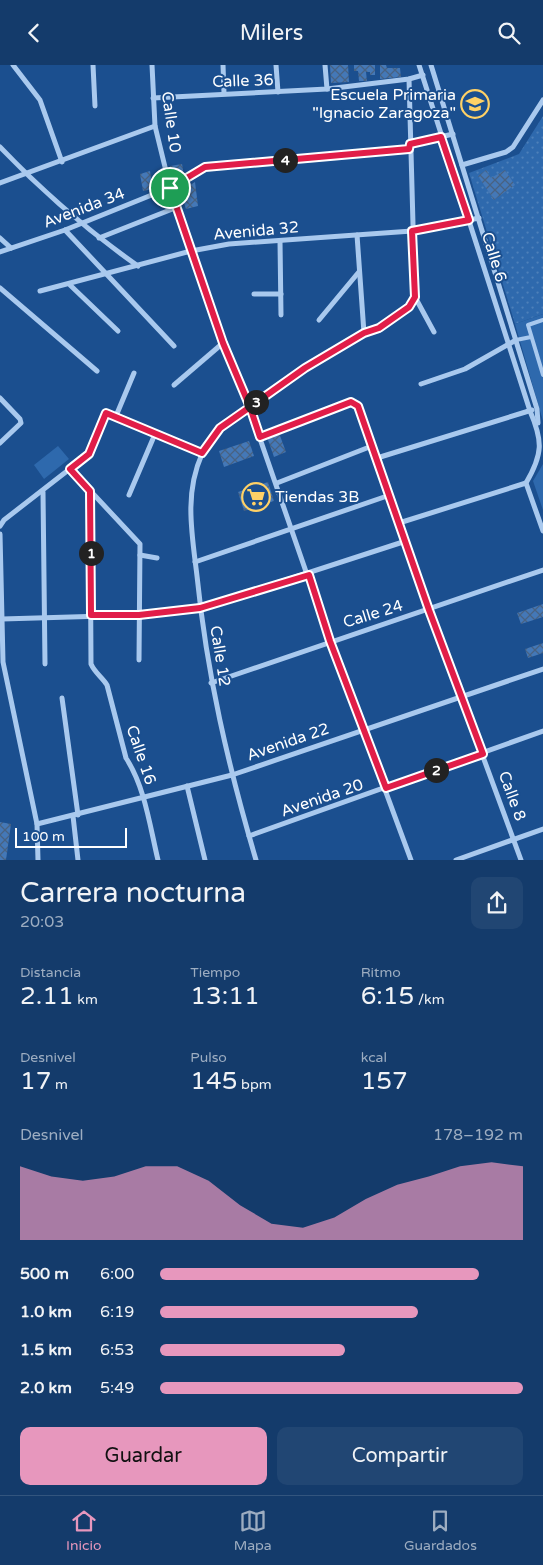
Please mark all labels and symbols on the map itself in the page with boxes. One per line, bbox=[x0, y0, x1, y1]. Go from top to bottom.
street label: Calle 36 bbox=[212, 70, 274, 92]
place label: Escuela Primaria "Ignacio Zaragoza" bbox=[312, 85, 456, 123]
school or university icon: Escuela Primaria "Ignacio Zaragoza" bbox=[460, 89, 490, 119]
street label: Calle 10 bbox=[157, 90, 185, 154]
pin: 4 bbox=[272, 147, 298, 173]
pin bbox=[149, 167, 191, 209]
street label: Avenida 34 bbox=[40, 183, 128, 233]
street label: Avenida 32 bbox=[212, 217, 300, 245]
street label: Calle 6 bbox=[477, 230, 511, 284]
pin: 3 bbox=[244, 389, 268, 415]
supermarket icon: Tiendas 3B bbox=[241, 482, 271, 512]
place label: Tiendas 3B bbox=[275, 487, 359, 507]
pin: 1 bbox=[78, 541, 104, 565]
street label: Calle 24 bbox=[341, 595, 405, 633]
street label: Calle 12 bbox=[205, 624, 235, 688]
street label: Avenida 22 bbox=[244, 719, 332, 765]
street label: Calle 16 bbox=[122, 723, 160, 787]
pin: 2 bbox=[424, 757, 448, 783]
street label: Calle 8 bbox=[494, 768, 530, 824]
street label: Avenida 20 bbox=[278, 775, 366, 821]
scale bar bbox=[15, 825, 128, 848]

